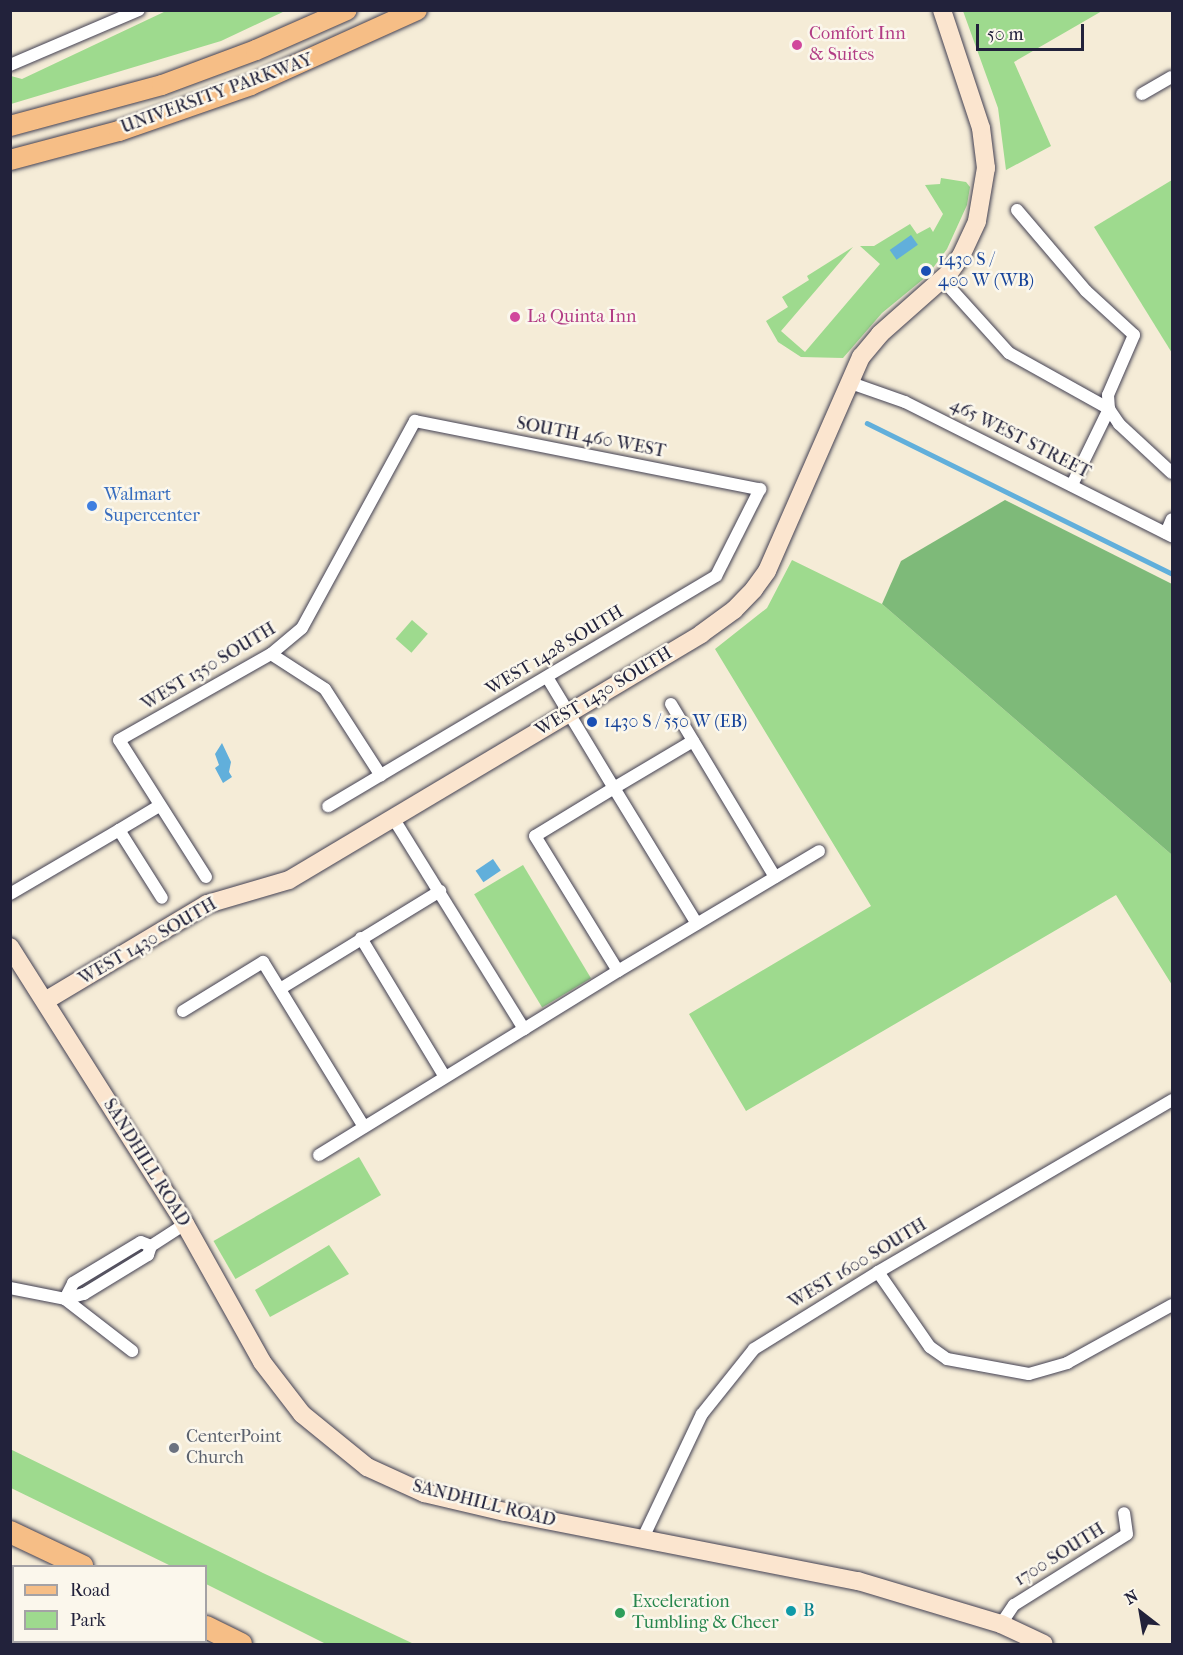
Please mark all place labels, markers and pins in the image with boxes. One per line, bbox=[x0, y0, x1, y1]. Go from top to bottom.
place label: Comfort Inn & Suites bbox=[809, 24, 906, 66]
marker: Comfort Inn & Suites bbox=[790, 38, 804, 52]
place label: 1430 S / 400 W (WB) bbox=[938, 250, 1034, 292]
marker: 1430 S / 400 W (WB) bbox=[919, 264, 933, 278]
place label: La Quinta Inn bbox=[527, 306, 636, 328]
marker: La Quinta Inn bbox=[508, 310, 522, 324]
place label: Walmart Supercenter bbox=[104, 485, 200, 528]
marker: Walmart Supercenter bbox=[85, 499, 99, 513]
place label: 1430 S / 550 W (EB) bbox=[604, 711, 747, 733]
marker: 1430 S / 550 W (EB) bbox=[585, 715, 599, 729]
place label: CenterPoint Church bbox=[186, 1427, 282, 1470]
marker: CenterPoint Church bbox=[167, 1441, 181, 1455]
place label: Exceleration Tumbling & Cheer bbox=[632, 1592, 779, 1634]
place label: B bbox=[803, 1600, 815, 1622]
marker: B bbox=[784, 1604, 798, 1618]
marker: Exceleration Tumbling & Cheer bbox=[613, 1606, 627, 1620]

